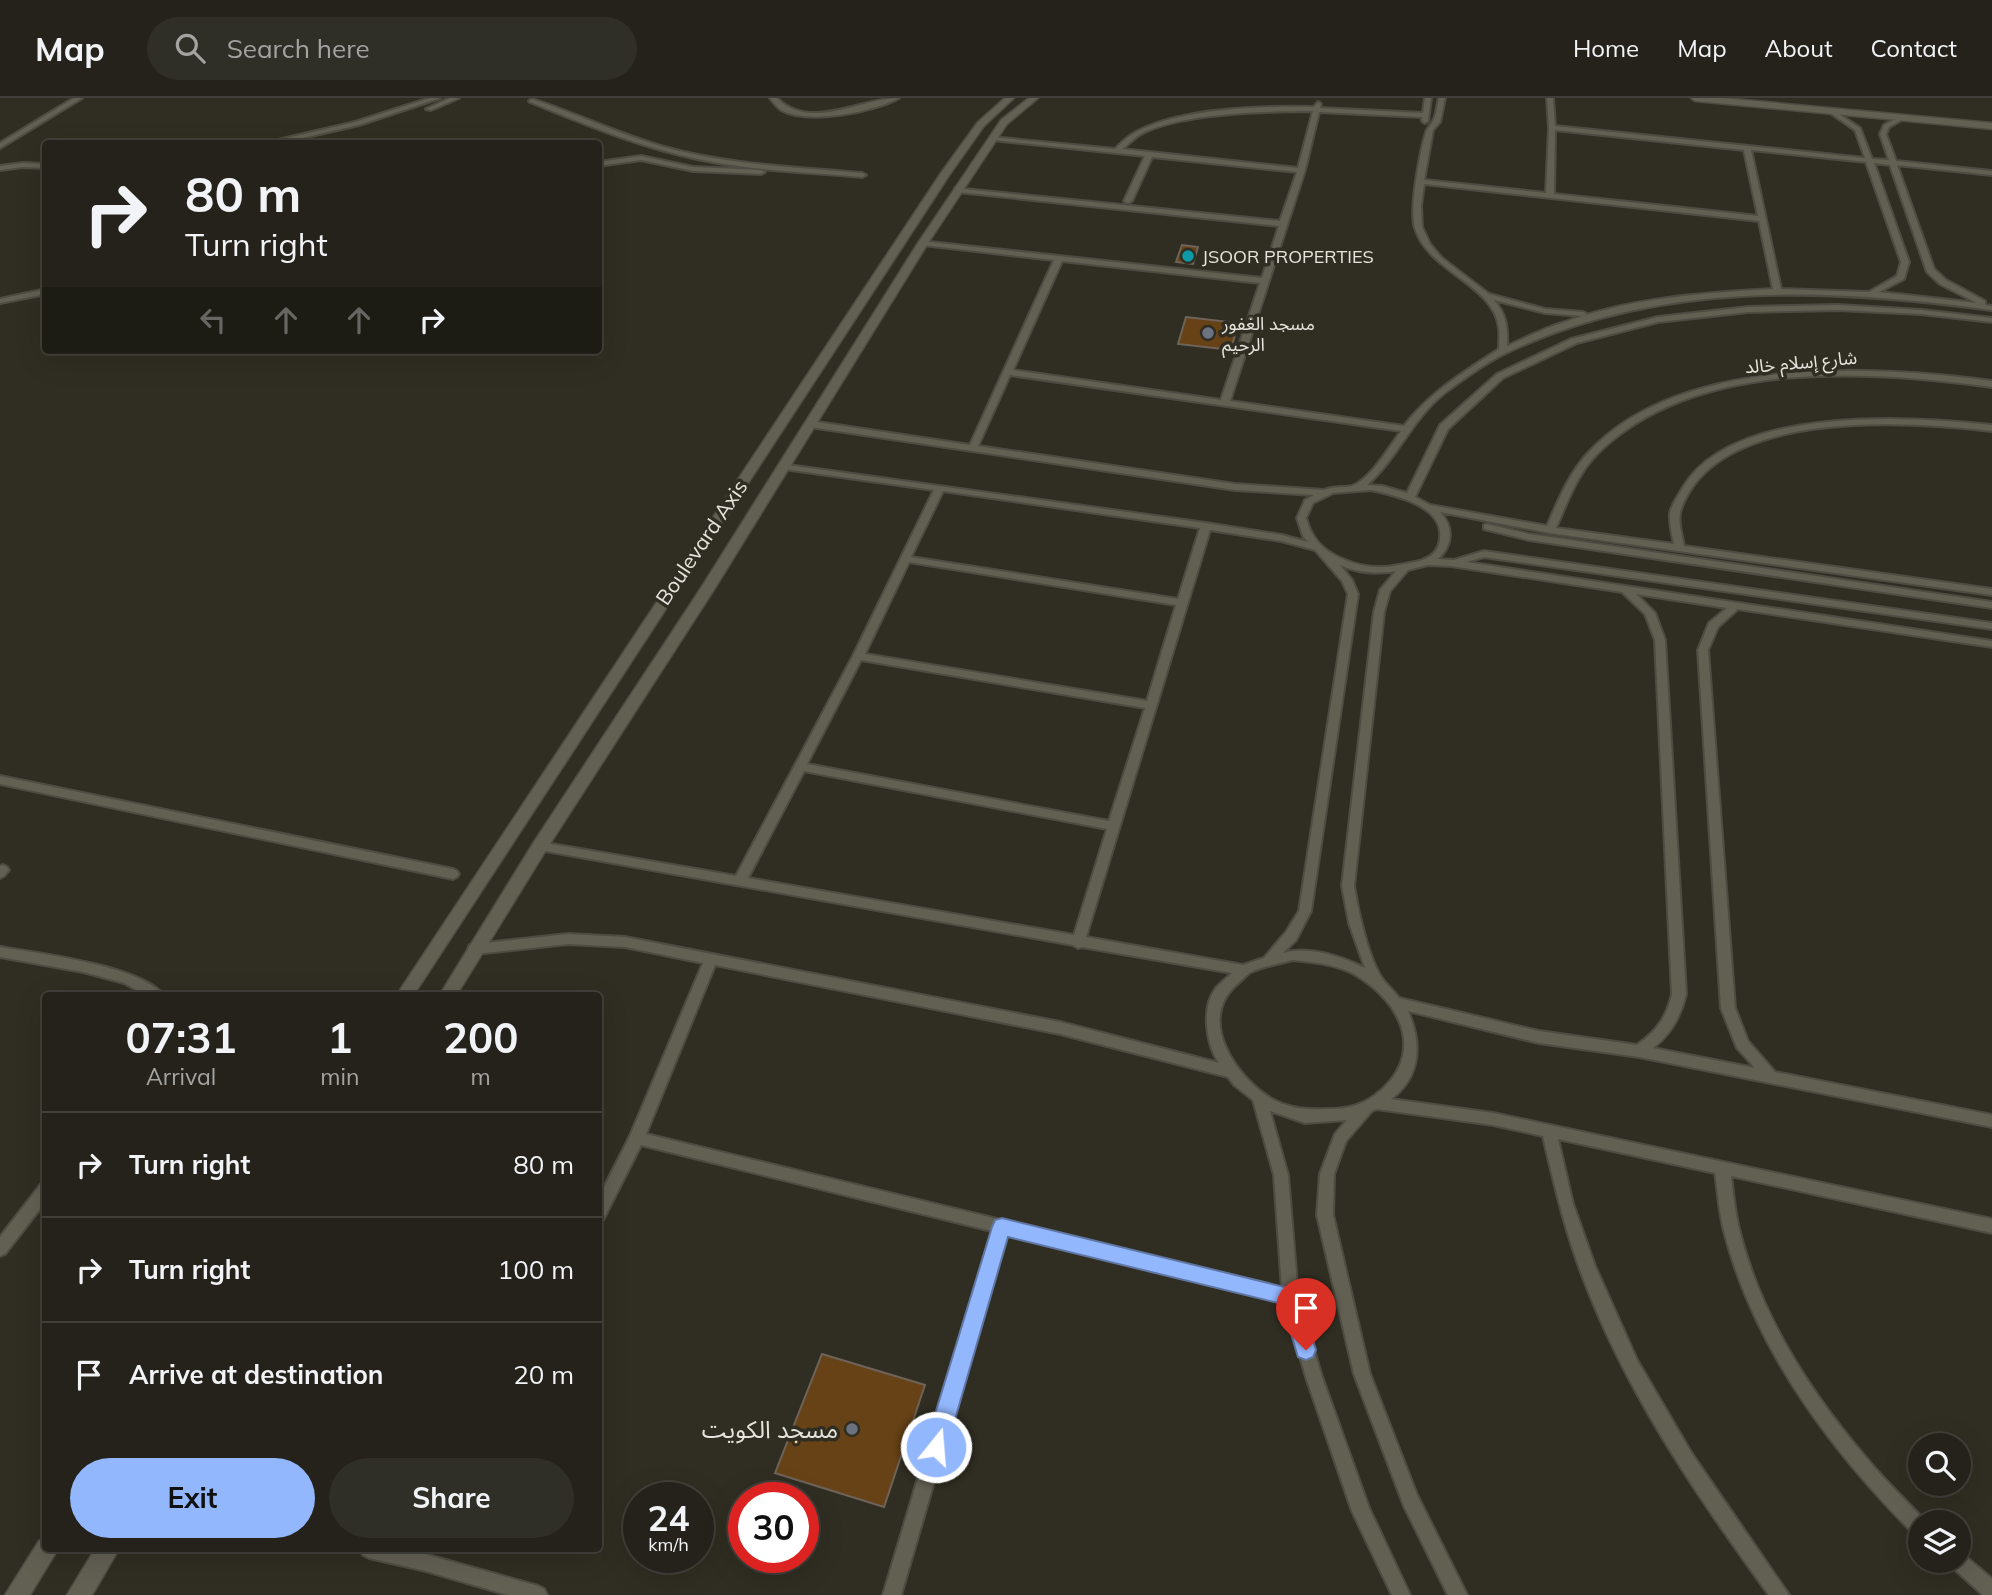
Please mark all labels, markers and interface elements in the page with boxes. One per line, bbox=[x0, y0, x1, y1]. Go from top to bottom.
search box bbox=[147, 17, 637, 80]
text: Map bbox=[35, 28, 105, 69]
icon: search bbox=[171, 29, 209, 67]
text: Search here bbox=[227, 32, 370, 65]
text: Home bbox=[1573, 33, 1639, 63]
text: Map bbox=[1677, 33, 1727, 63]
text: About bbox=[1765, 33, 1833, 63]
text: Contact bbox=[1871, 33, 1957, 63]
text: 80 m bbox=[185, 163, 301, 224]
icon: right bbox=[70, 168, 161, 259]
text: Turn right bbox=[185, 224, 328, 264]
place label: JSOOR PROPERTIES bbox=[1202, 245, 1374, 268]
marker: JSOOR PROPERTIES bbox=[1180, 248, 1196, 264]
icon: left bbox=[194, 301, 232, 339]
icon: ahead bbox=[267, 301, 305, 339]
icon: ahead bbox=[340, 301, 378, 339]
icon: right bbox=[413, 301, 451, 339]
place label: مسجد الغفور الرحيم bbox=[1221, 312, 1315, 358]
marker: مسجد الغفور الرحيم bbox=[1200, 325, 1216, 341]
street label: شارع إسلام خالد bbox=[1744, 346, 1858, 381]
street label: Boulevard Axis bbox=[650, 474, 752, 610]
text: 07:31 bbox=[126, 1011, 237, 1064]
text: 1 bbox=[327, 1011, 352, 1064]
text: 200 bbox=[443, 1011, 518, 1064]
text: Arrival bbox=[146, 1062, 216, 1091]
text: min bbox=[320, 1062, 359, 1091]
text: m bbox=[471, 1062, 491, 1091]
icon: right bbox=[70, 1146, 108, 1184]
text: Turn right bbox=[129, 1148, 250, 1181]
text: 80 m bbox=[513, 1148, 574, 1181]
icon: right bbox=[70, 1251, 108, 1289]
text: Turn right bbox=[129, 1253, 250, 1286]
text: 100 m bbox=[498, 1253, 574, 1286]
pin bbox=[1276, 1278, 1336, 1350]
icon: arrive bbox=[1287, 1289, 1325, 1327]
icon: arrive bbox=[70, 1356, 108, 1394]
text: Arrive at destination bbox=[129, 1358, 384, 1391]
text: 20 m bbox=[513, 1358, 574, 1391]
position arrow bbox=[899, 1410, 973, 1484]
place label: مسجد الكويت bbox=[702, 1414, 838, 1444]
marker: مسجد الكويت bbox=[844, 1421, 860, 1437]
map controls bbox=[1908, 1433, 1971, 1573]
button: search bbox=[1908, 1433, 1971, 1496]
button: Exit bbox=[70, 1458, 315, 1538]
button: Share bbox=[329, 1458, 574, 1538]
speed limit sign: 30 bbox=[728, 1482, 819, 1573]
text: 24 bbox=[647, 1496, 690, 1540]
button: layers bbox=[1908, 1510, 1971, 1573]
text: km/h bbox=[648, 1533, 689, 1556]

